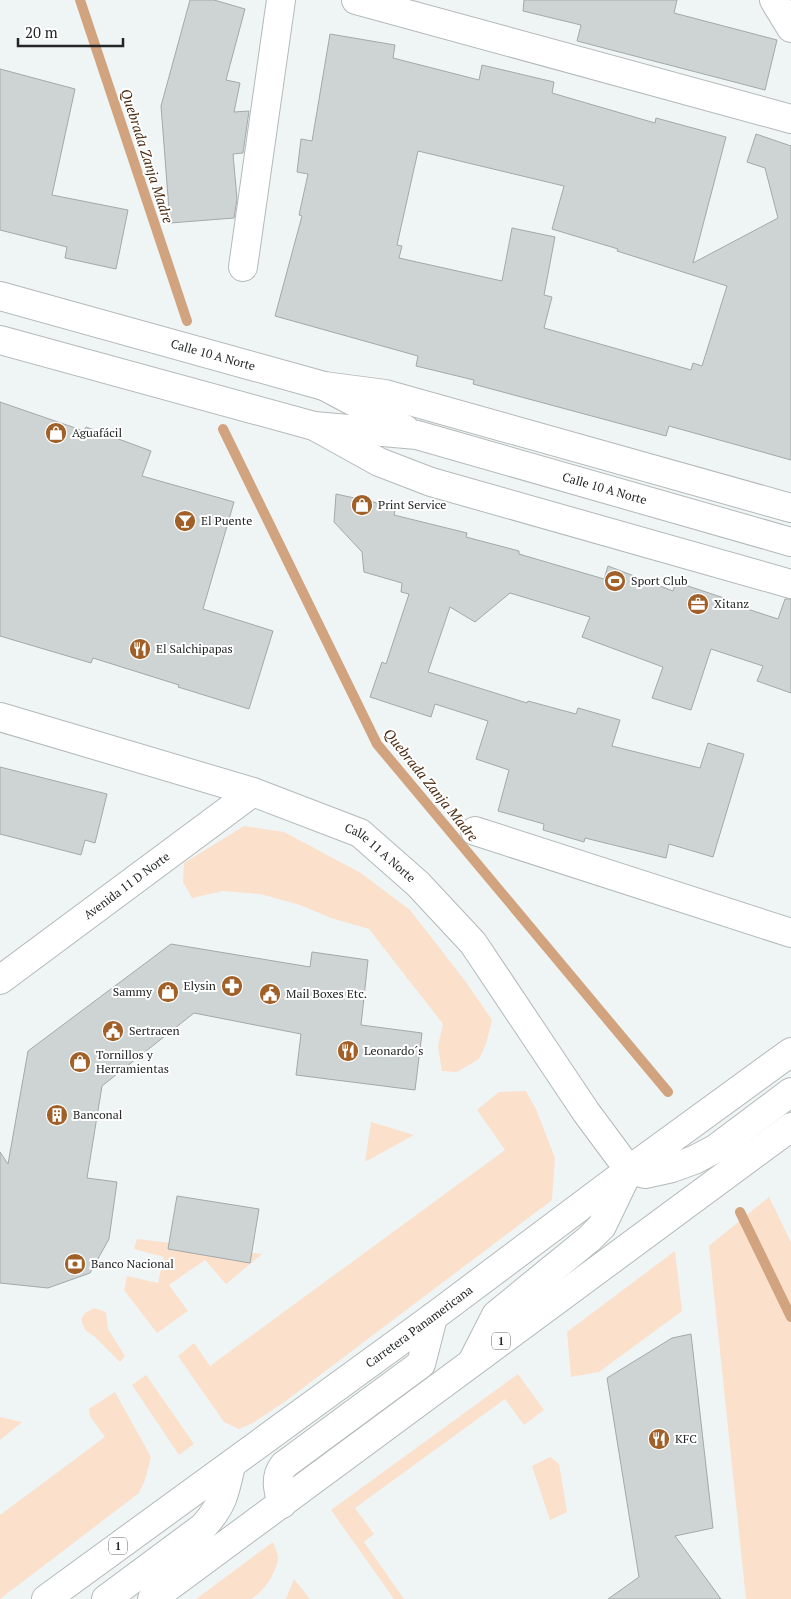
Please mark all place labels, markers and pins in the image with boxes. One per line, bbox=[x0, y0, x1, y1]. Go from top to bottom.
shop icon: Aguafácil bbox=[44, 421, 68, 445]
place label: Aguafácil bbox=[72, 425, 122, 440]
shop icon: Print Service bbox=[350, 493, 374, 517]
place label: Print Service bbox=[378, 497, 446, 512]
bar icon: El Puente bbox=[173, 509, 197, 533]
place label: El Puente bbox=[201, 513, 252, 528]
sports icon: Sport Club bbox=[603, 569, 627, 593]
place label: Sport Club bbox=[631, 573, 688, 588]
office icon: Xitanz bbox=[686, 592, 710, 616]
place label: Xitanz bbox=[714, 596, 749, 611]
restaurant icon: El Salchipapas bbox=[128, 637, 152, 661]
place label: El Salchipapas bbox=[156, 641, 233, 656]
pharmacy icon: Elysin bbox=[220, 974, 244, 998]
place label: Elysin bbox=[183, 978, 216, 993]
shop icon: Sammy bbox=[156, 980, 180, 1004]
public building icon: Mail Boxes Etc. bbox=[258, 982, 282, 1006]
place label: Sammy bbox=[113, 984, 153, 999]
place label: Mail Boxes Etc. bbox=[286, 986, 367, 1001]
public building icon: Sertracen bbox=[101, 1019, 125, 1043]
place label: Sertracen bbox=[129, 1023, 180, 1038]
restaurant icon: Leonardo´s bbox=[336, 1039, 360, 1063]
place label: Leonardo´s bbox=[364, 1043, 424, 1058]
place label: Tornillos y Herramientas bbox=[96, 1047, 169, 1076]
shop icon: Tornillos y Herramientas bbox=[68, 1050, 92, 1074]
building icon: Banconal bbox=[45, 1103, 69, 1127]
place label: Banconal bbox=[73, 1107, 123, 1122]
bank icon: Banco Nacional bbox=[63, 1252, 87, 1276]
place label: Banco Nacional bbox=[91, 1256, 174, 1271]
restaurant icon: KFC bbox=[647, 1427, 671, 1451]
place label: KFC bbox=[675, 1431, 697, 1446]

